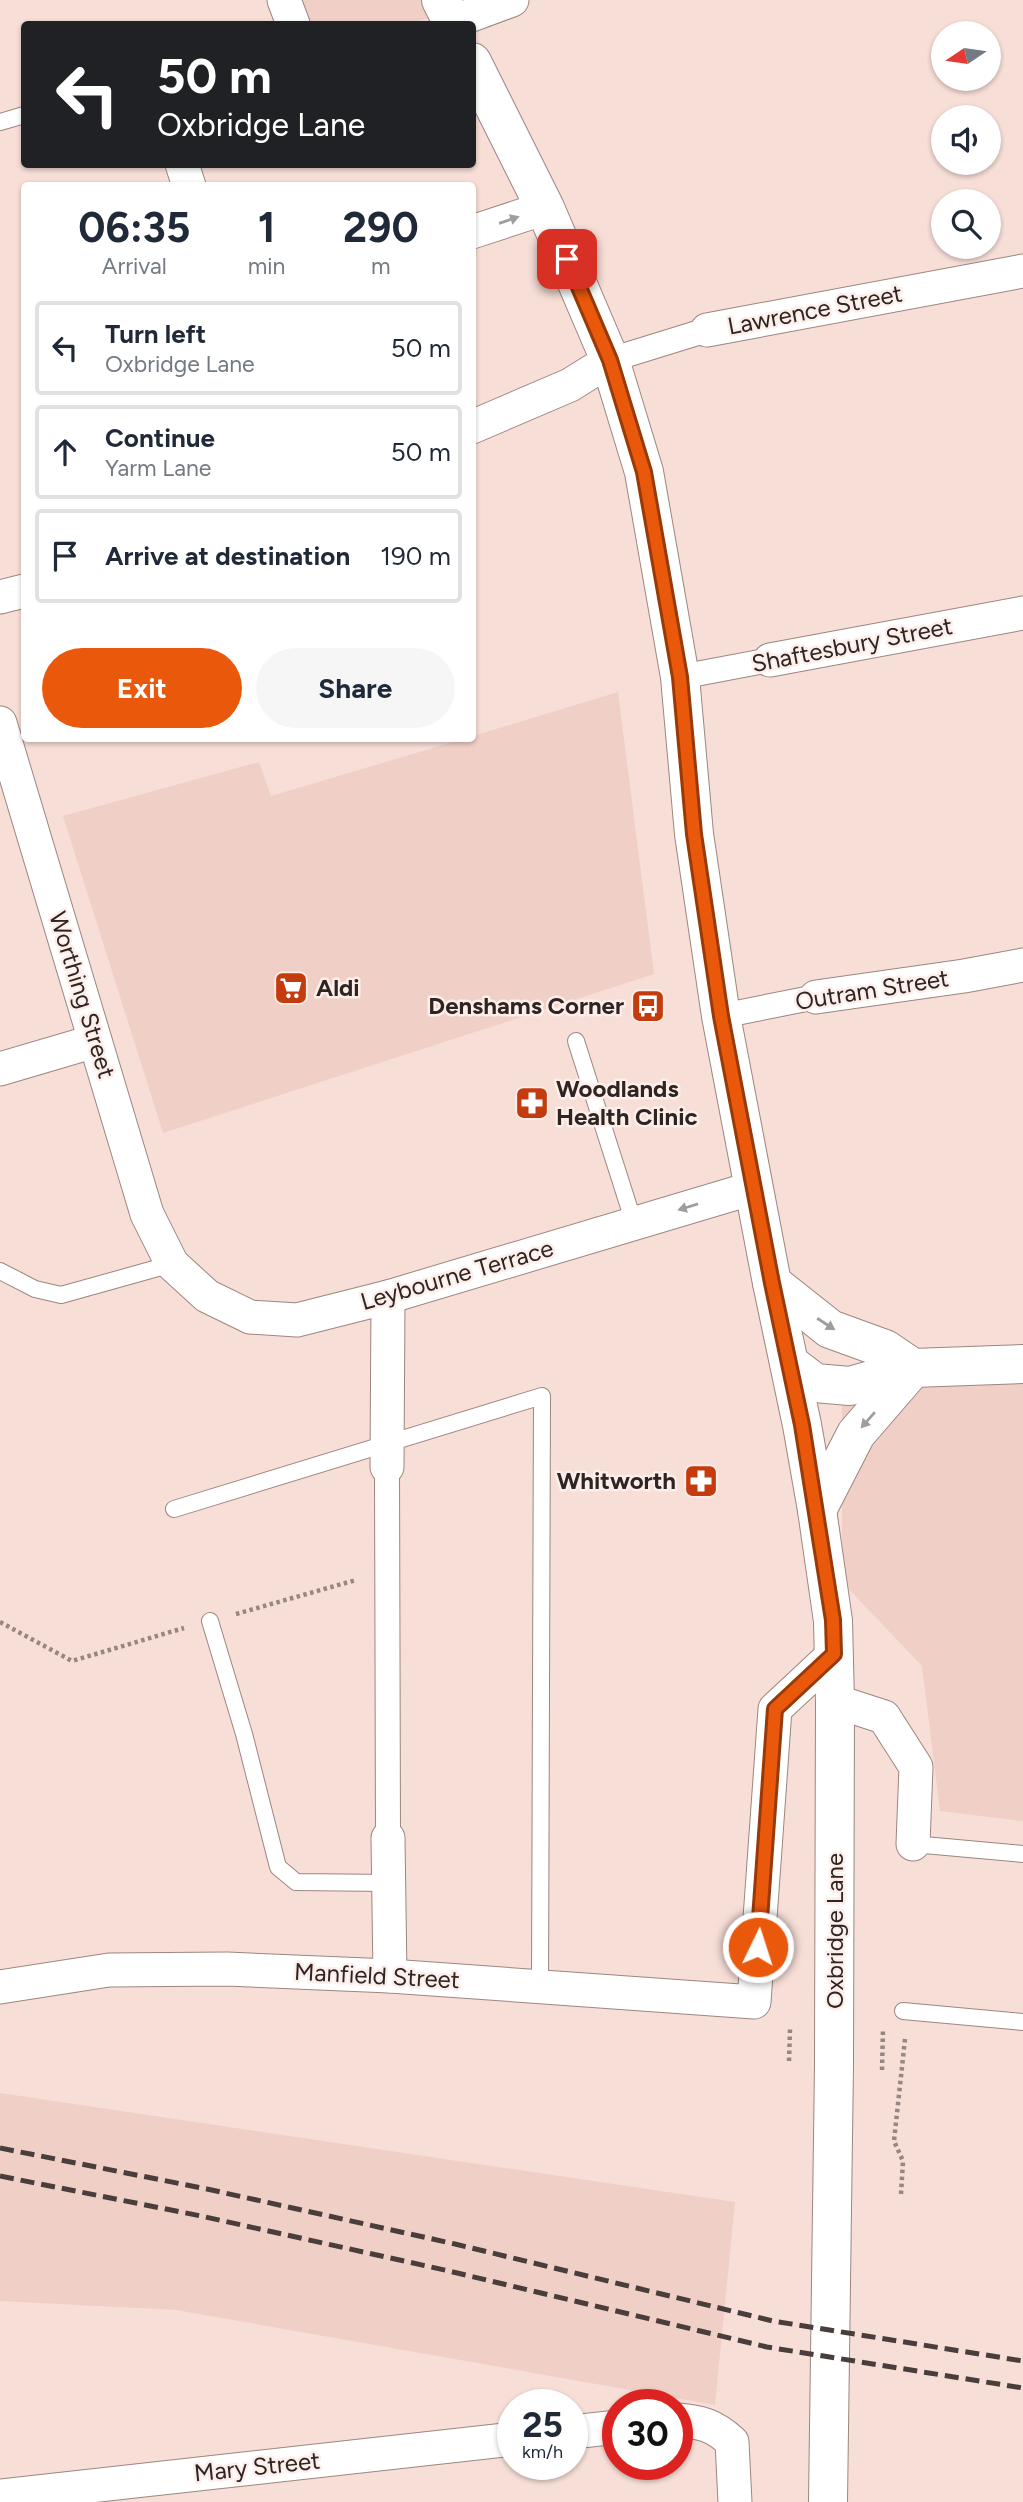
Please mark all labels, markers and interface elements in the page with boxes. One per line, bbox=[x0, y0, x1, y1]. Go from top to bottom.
north arrow bbox=[931, 21, 1001, 91]
map controls bbox=[931, 21, 1001, 259]
text: 50 m bbox=[157, 46, 272, 105]
icon: left bbox=[42, 49, 133, 140]
button: sound bbox=[931, 105, 1001, 175]
text: Oxbridge Lane bbox=[157, 106, 365, 144]
button: search bbox=[931, 189, 1001, 259]
text: 06:35 bbox=[78, 202, 190, 253]
text: 1 bbox=[258, 202, 275, 253]
text: 290 bbox=[343, 202, 419, 253]
one-way arrow bbox=[499, 214, 520, 225]
pin bbox=[537, 229, 597, 289]
icon: arrive bbox=[548, 240, 586, 278]
text: Arrival bbox=[102, 252, 167, 280]
text: min bbox=[248, 252, 285, 280]
text: m bbox=[371, 252, 390, 280]
street label: Lawrence Street bbox=[725, 278, 905, 341]
text: Turn left bbox=[105, 318, 206, 350]
icon: left bbox=[46, 329, 84, 367]
text: 50 m bbox=[391, 332, 451, 364]
text: Oxbridge Lane bbox=[105, 350, 255, 378]
text: Continue bbox=[105, 422, 215, 454]
icon: ahead bbox=[46, 433, 84, 471]
text: 50 m bbox=[391, 436, 451, 468]
text: Yarm Lane bbox=[105, 454, 211, 482]
icon: arrive bbox=[46, 537, 84, 575]
text: Arrive at destination bbox=[105, 540, 350, 572]
text: 190 m bbox=[380, 540, 451, 572]
street label: Shaftesbury Street bbox=[749, 611, 955, 678]
button: Exit bbox=[42, 648, 242, 728]
button: Share bbox=[256, 648, 455, 728]
street label: Worthing Street bbox=[43, 908, 122, 1082]
street label: Outram Street bbox=[793, 963, 951, 1016]
supermarket icon: Aldi bbox=[272, 969, 310, 1007]
place label: Aldi bbox=[316, 973, 360, 1002]
bus stop icon: Denshams Corner bbox=[629, 987, 667, 1025]
place label: Denshams Corner bbox=[428, 991, 624, 1020]
place label: Woodlands Health Clinic bbox=[556, 1074, 698, 1131]
pharmacy icon: Woodlands Health Clinic bbox=[513, 1084, 551, 1122]
one-way arrow bbox=[677, 1203, 698, 1213]
street label: Leybourne Terrace bbox=[357, 1233, 557, 1316]
one-way arrow bbox=[817, 1318, 836, 1331]
one-way arrow bbox=[861, 1411, 876, 1428]
pharmacy icon: Whitworth bbox=[682, 1462, 720, 1500]
place label: Whitworth bbox=[557, 1466, 676, 1495]
street label: Oxbridge Lane bbox=[820, 1853, 849, 2009]
position arrow bbox=[721, 1910, 795, 1984]
street label: Manfield Street bbox=[293, 1957, 461, 1994]
speed limit sign: 30 bbox=[602, 2389, 693, 2480]
text: 25 bbox=[522, 2404, 563, 2446]
text: km/h bbox=[522, 2441, 563, 2463]
street label: Mary Street bbox=[193, 2445, 321, 2488]

